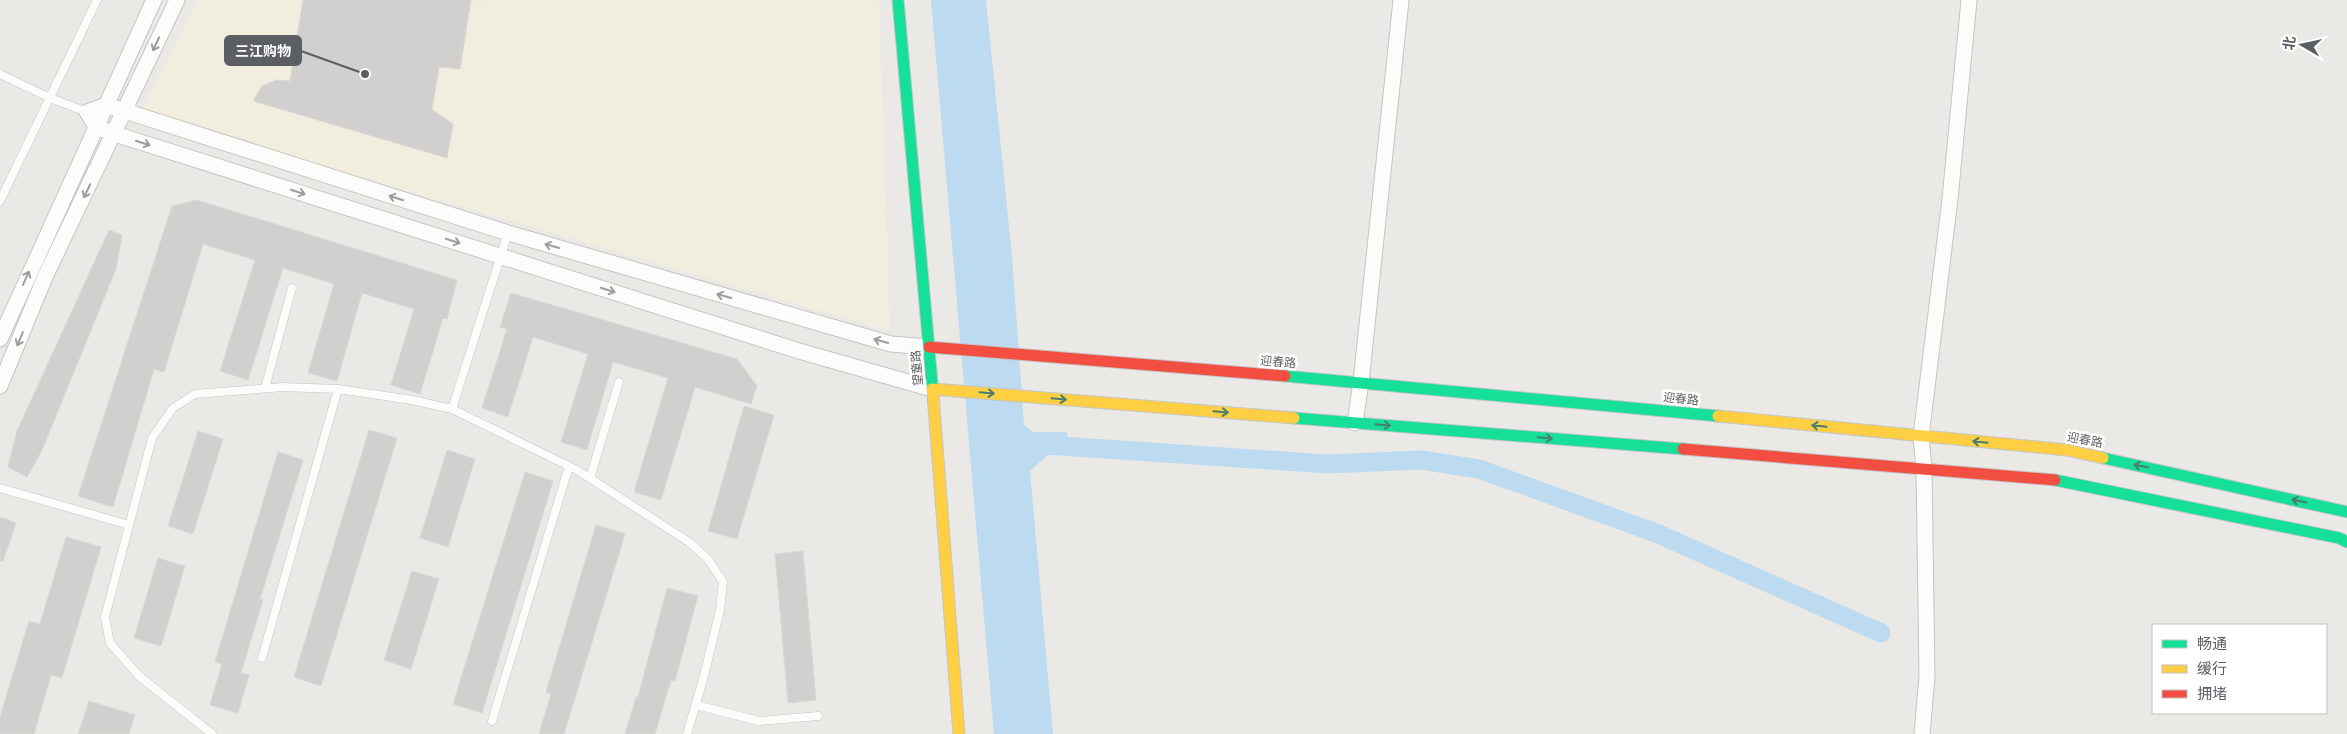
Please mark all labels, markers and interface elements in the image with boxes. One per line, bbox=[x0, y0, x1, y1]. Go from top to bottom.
north arrow bbox=[2277, 20, 2327, 70]
text: 北 bbox=[2280, 35, 2299, 51]
one-way arrow bbox=[151, 36, 160, 51]
callout: 三江购物 bbox=[225, 36, 301, 65]
text: 三江购物 bbox=[235, 43, 291, 60]
one-way arrow bbox=[135, 138, 151, 148]
one-way arrow bbox=[82, 183, 91, 198]
one-way arrow bbox=[289, 187, 305, 197]
one-way arrow bbox=[389, 192, 405, 202]
one-way arrow bbox=[444, 237, 460, 246]
one-way arrow bbox=[544, 240, 560, 250]
one-way arrow bbox=[22, 271, 32, 286]
one-way arrow bbox=[599, 286, 615, 295]
one-way arrow bbox=[717, 290, 733, 300]
one-way arrow bbox=[14, 331, 24, 346]
one-way arrow bbox=[873, 336, 889, 346]
street label: 望童路 bbox=[908, 349, 926, 387]
street label: 迎春路 bbox=[1259, 353, 1297, 371]
one-way arrow bbox=[979, 388, 995, 398]
street label: 迎春路 bbox=[1662, 390, 1700, 408]
one-way arrow bbox=[1051, 394, 1067, 404]
one-way arrow bbox=[1213, 407, 1229, 417]
one-way arrow bbox=[1375, 420, 1391, 430]
one-way arrow bbox=[1811, 421, 1827, 431]
street label: 迎春路 bbox=[2066, 430, 2104, 450]
one-way arrow bbox=[1537, 433, 1553, 443]
one-way arrow bbox=[1973, 437, 1989, 446]
one-way arrow bbox=[2133, 461, 2149, 470]
one-way arrow bbox=[2292, 496, 2308, 505]
legend bbox=[2152, 624, 2327, 714]
text: 畅通 bbox=[2197, 635, 2227, 653]
text: 缓行 bbox=[2197, 660, 2227, 678]
text: 拥堵 bbox=[2197, 685, 2227, 703]

